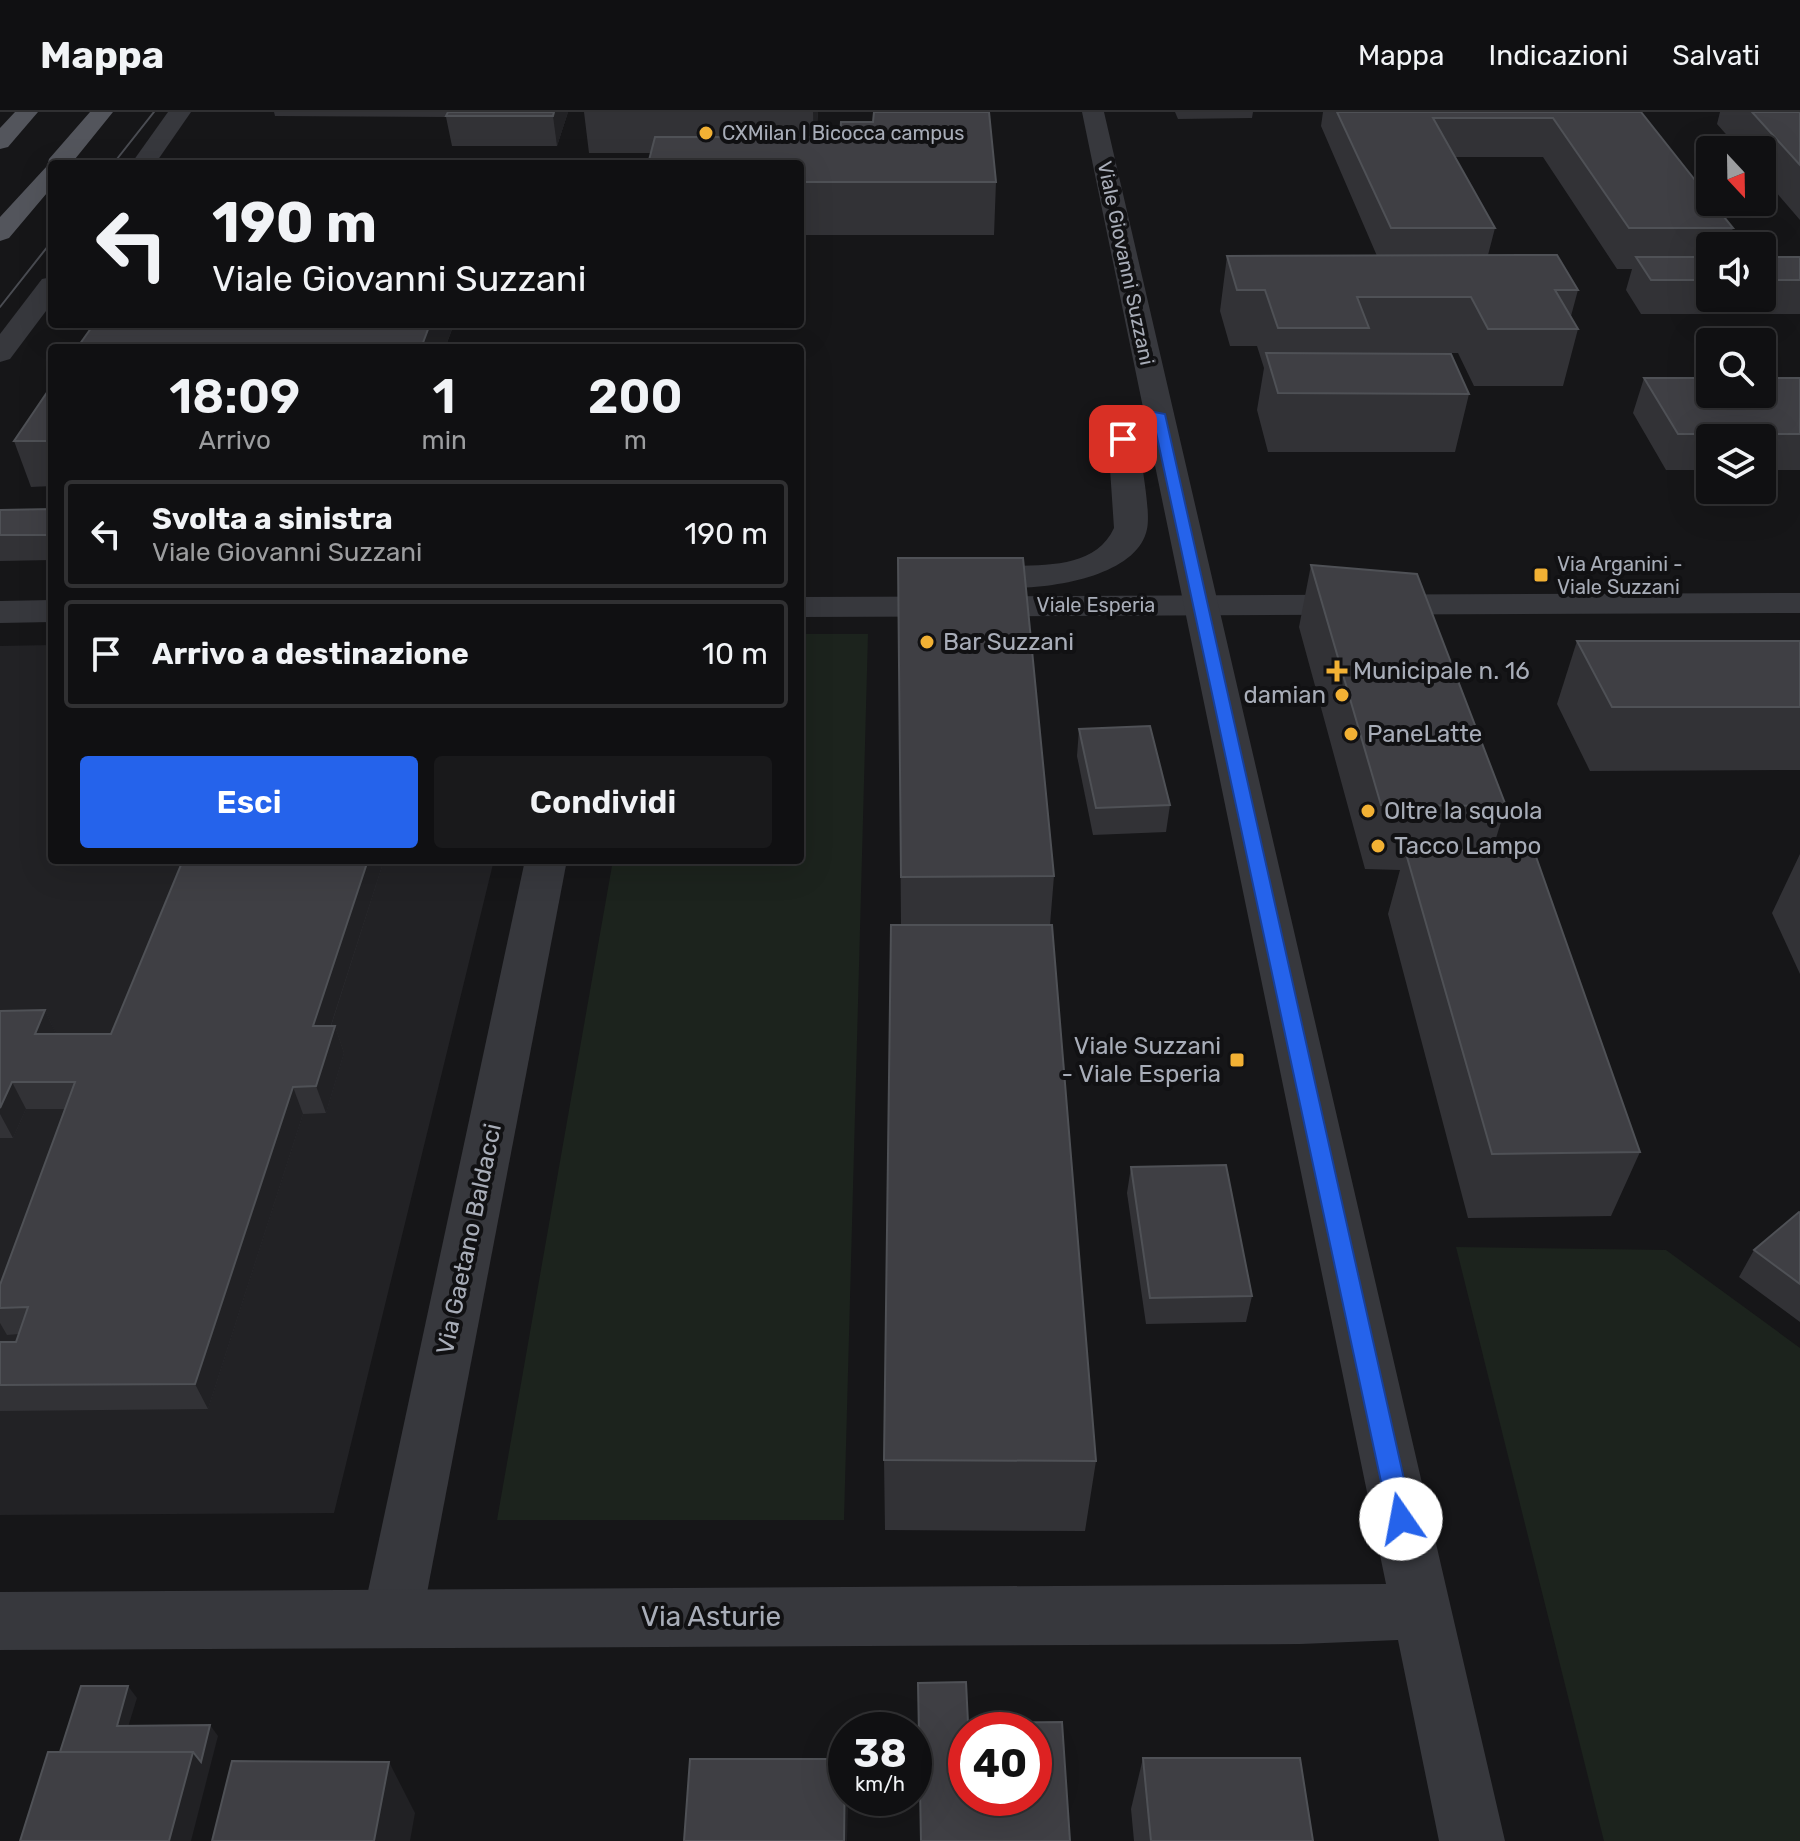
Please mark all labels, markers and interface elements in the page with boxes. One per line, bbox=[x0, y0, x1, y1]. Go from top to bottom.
text: Mappa bbox=[40, 32, 164, 78]
text: Mappa bbox=[1358, 39, 1445, 72]
text: Indicazioni bbox=[1489, 39, 1628, 72]
text: Salvati bbox=[1672, 39, 1760, 72]
place label: CXMilan I Bicocca campus bbox=[722, 121, 965, 145]
marker: CXMilan I Bicocca campus bbox=[697, 124, 715, 142]
north arrow bbox=[1696, 136, 1776, 216]
map controls bbox=[1696, 136, 1776, 504]
street label: Viale Giovanni Suzzani bbox=[1093, 159, 1159, 367]
text: 190 m bbox=[212, 190, 377, 256]
icon: left bbox=[80, 192, 184, 296]
button: sound bbox=[1696, 232, 1776, 312]
text: Viale Giovanni Suzzani bbox=[212, 257, 586, 300]
button: search bbox=[1696, 328, 1776, 408]
text: 18:09 bbox=[169, 368, 300, 425]
text: 1 bbox=[433, 368, 456, 425]
text: 200 bbox=[588, 368, 683, 425]
pin bbox=[1089, 405, 1157, 473]
icon: arrive bbox=[1101, 417, 1145, 461]
button: layers bbox=[1696, 424, 1776, 504]
text: Arrivo bbox=[199, 425, 271, 456]
text: min bbox=[422, 425, 467, 456]
text: m bbox=[624, 425, 647, 456]
text: Svolta a sinistra bbox=[152, 501, 393, 537]
icon: left bbox=[84, 512, 128, 556]
text: 190 m bbox=[684, 516, 768, 552]
text: Viale Giovanni Suzzani bbox=[152, 537, 422, 568]
place label: Via Arganini - Viale Suzzani bbox=[1557, 552, 1683, 599]
marker: Via Arganini - Viale Suzzani bbox=[1532, 566, 1550, 584]
street label: Viale Esperia bbox=[1037, 593, 1155, 617]
place label: Bar Suzzani bbox=[943, 628, 1074, 656]
icon: arrive bbox=[84, 632, 128, 676]
marker: Bar Suzzani bbox=[918, 633, 936, 651]
text: Arrivo a destinazione bbox=[152, 636, 469, 672]
text: 10 m bbox=[702, 636, 768, 672]
place label: Municipale n. 16 bbox=[1353, 657, 1530, 685]
marker: Municipale n. 16 bbox=[1328, 662, 1346, 680]
place label: damian bbox=[1244, 681, 1326, 709]
marker: damian bbox=[1333, 686, 1351, 704]
place label: PaneLatte bbox=[1367, 720, 1482, 748]
marker: PaneLatte bbox=[1342, 725, 1360, 743]
button: Esci bbox=[80, 756, 418, 848]
button: Condividi bbox=[434, 756, 772, 848]
place label: Oltre la squola bbox=[1384, 797, 1542, 825]
marker: Oltre la squola bbox=[1359, 802, 1377, 820]
place label: Tacco Lampo bbox=[1394, 832, 1541, 860]
marker: Tacco Lampo bbox=[1369, 837, 1387, 855]
place label: Viale Suzzani - Viale Esperia bbox=[1062, 1032, 1221, 1088]
marker: Viale Suzzani - Viale Esperia bbox=[1228, 1051, 1246, 1069]
street label: Via Gaetano Baldacci bbox=[431, 1121, 507, 1357]
position arrow bbox=[1359, 1477, 1443, 1561]
street label: Via Asturie bbox=[641, 1600, 781, 1633]
speed limit sign: 40 bbox=[948, 1712, 1052, 1816]
text: 38 bbox=[853, 1730, 907, 1777]
text: km/h bbox=[855, 1772, 905, 1796]

